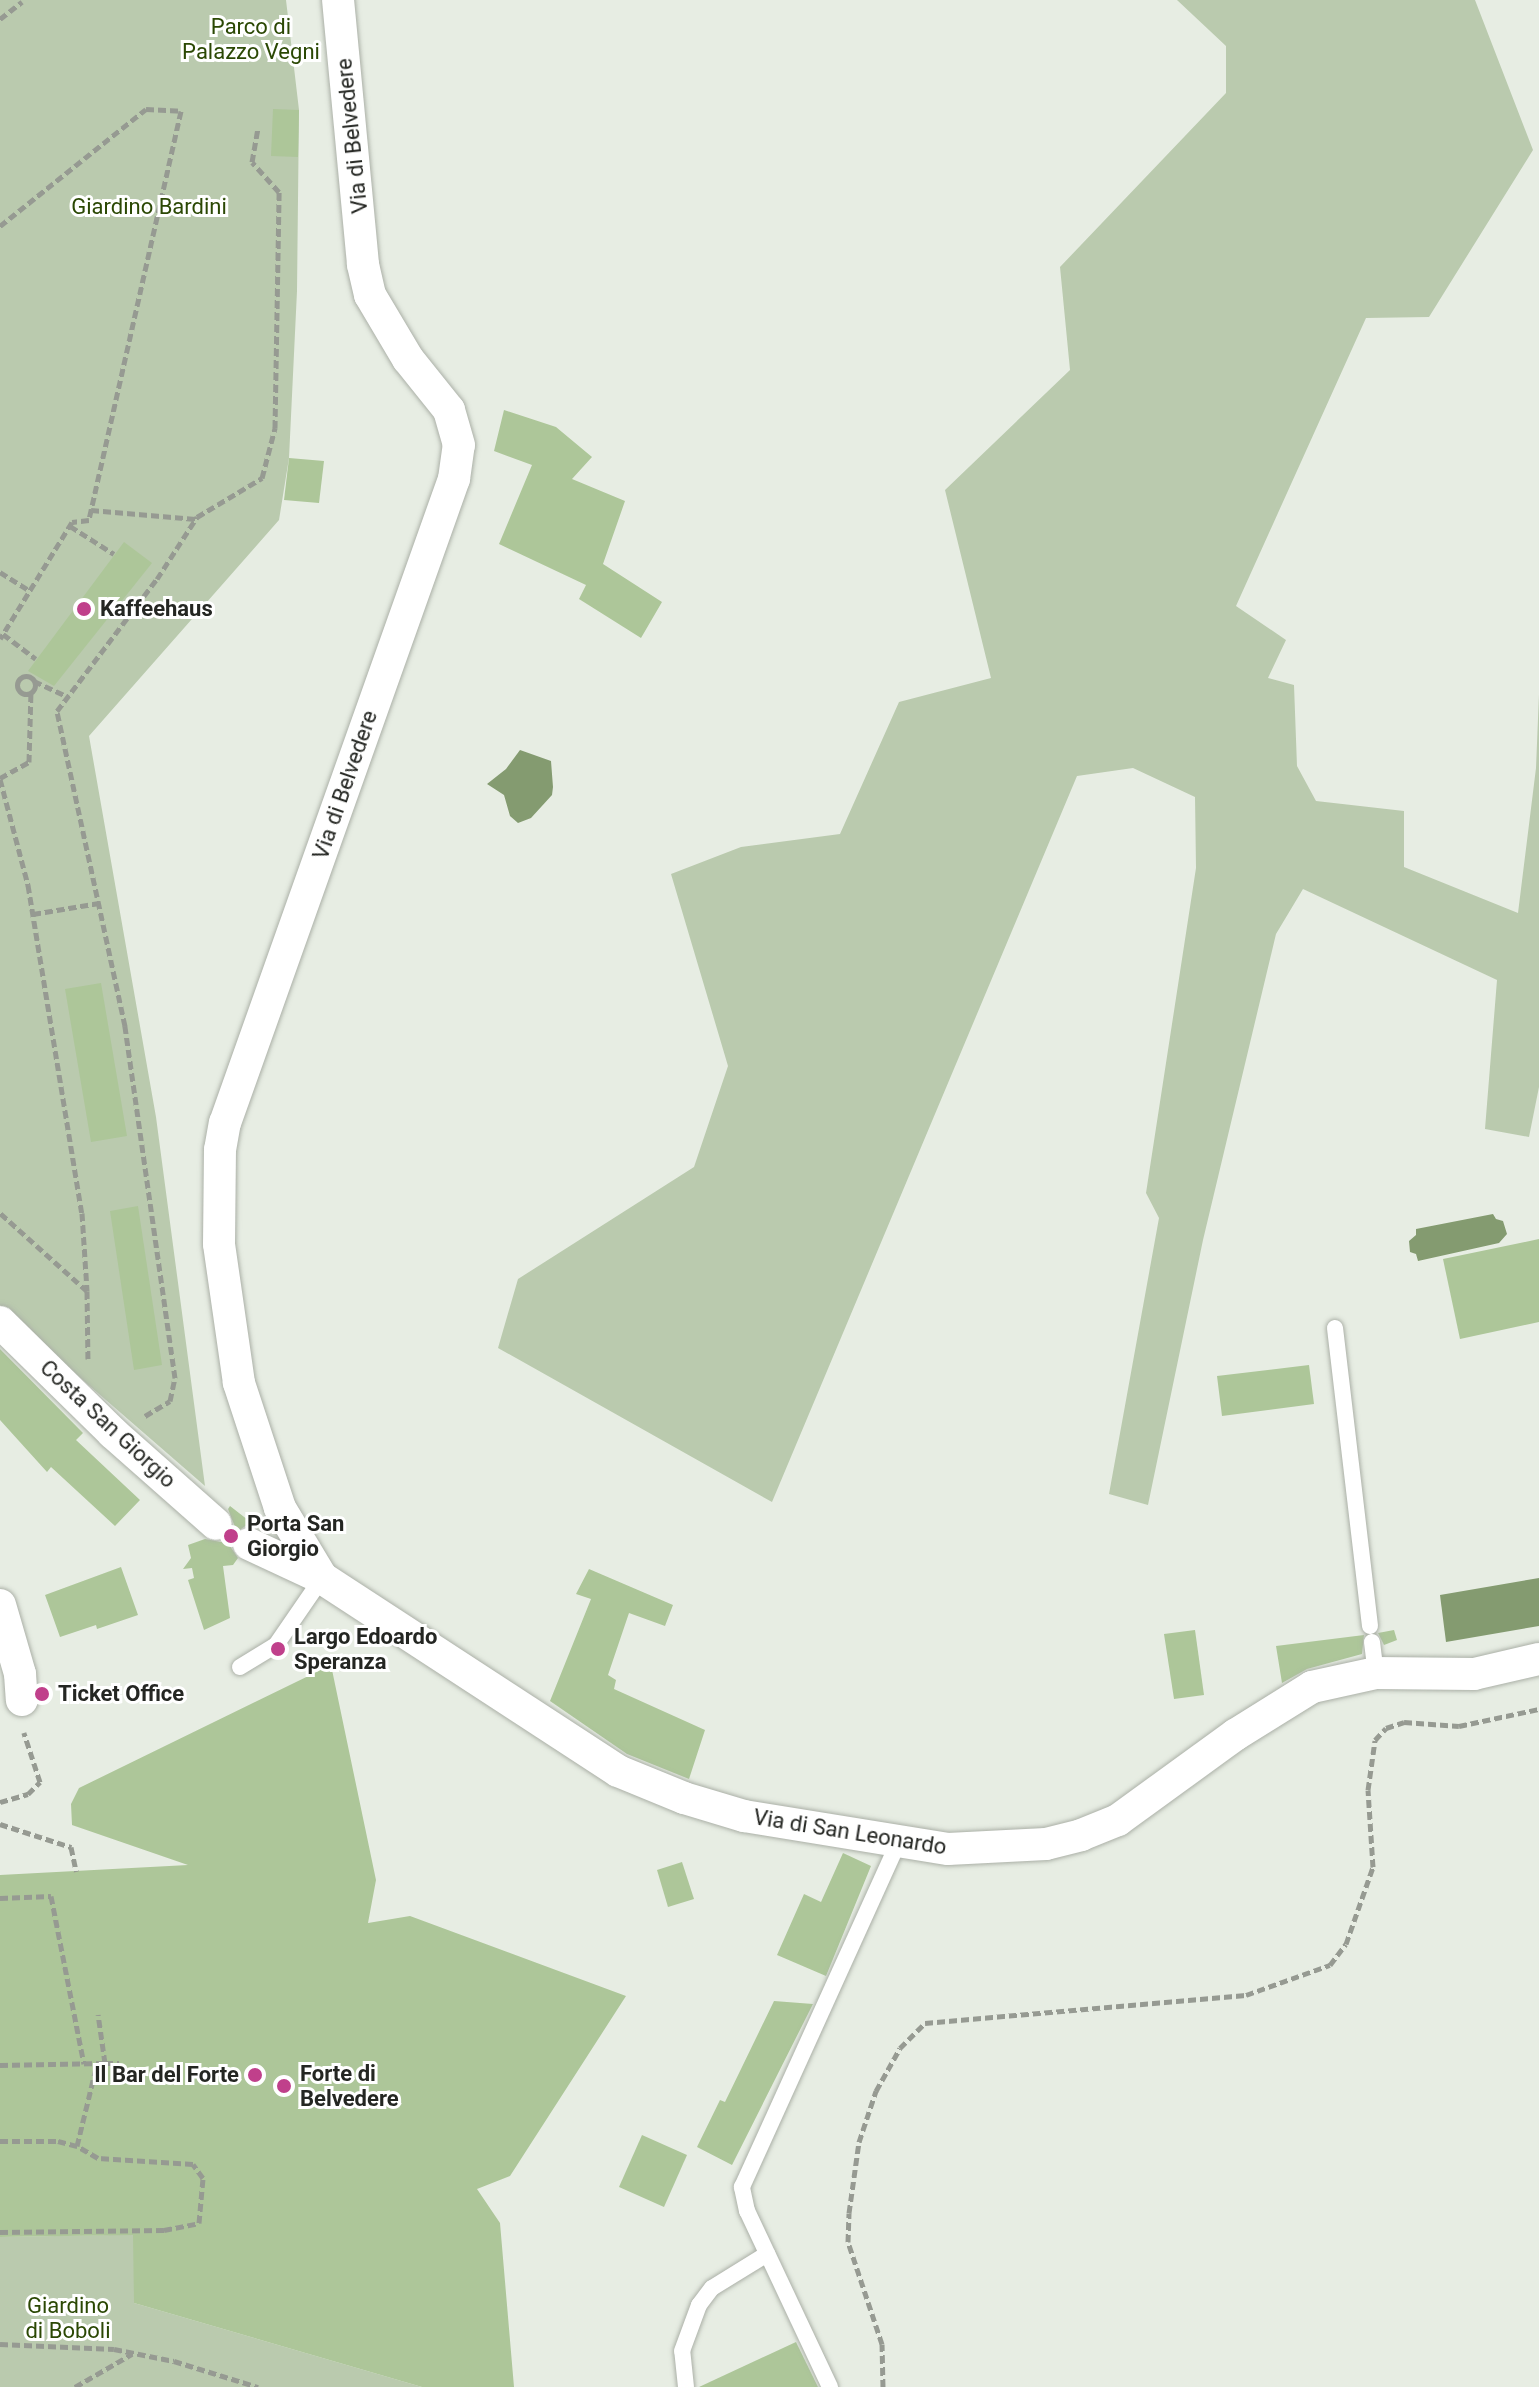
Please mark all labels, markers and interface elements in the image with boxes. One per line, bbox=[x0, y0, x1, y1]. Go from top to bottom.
park label: Parco di Palazzo Vegni bbox=[182, 13, 320, 64]
street label: Via di Belvedere bbox=[331, 57, 373, 215]
park label: Giardino Bardini bbox=[71, 194, 227, 220]
place label: Kaffeehaus bbox=[100, 596, 213, 622]
marker: Kaffeehaus bbox=[75, 600, 93, 618]
street label: Via di Belvedere bbox=[307, 707, 383, 863]
street label: Costa San Giorgio bbox=[35, 1354, 181, 1494]
place label: Porta San Giorgio bbox=[247, 1510, 344, 1562]
marker: Porta San Giorgio bbox=[222, 1527, 240, 1545]
place label: Largo Edoardo Speranza bbox=[294, 1623, 437, 1674]
marker: Largo Edoardo Speranza bbox=[269, 1640, 287, 1658]
place label: Ticket Office bbox=[58, 1681, 184, 1707]
marker: Ticket Office bbox=[33, 1685, 51, 1703]
street label: Via di San Leonardo bbox=[752, 1804, 948, 1860]
place label: Forte di Belvedere bbox=[300, 2060, 399, 2112]
place label: Il Bar del Forte bbox=[94, 2062, 239, 2088]
marker: Il Bar del Forte bbox=[246, 2066, 264, 2084]
marker: Forte di Belvedere bbox=[275, 2077, 293, 2095]
park label: Giardino di Boboli bbox=[25, 2292, 111, 2344]

